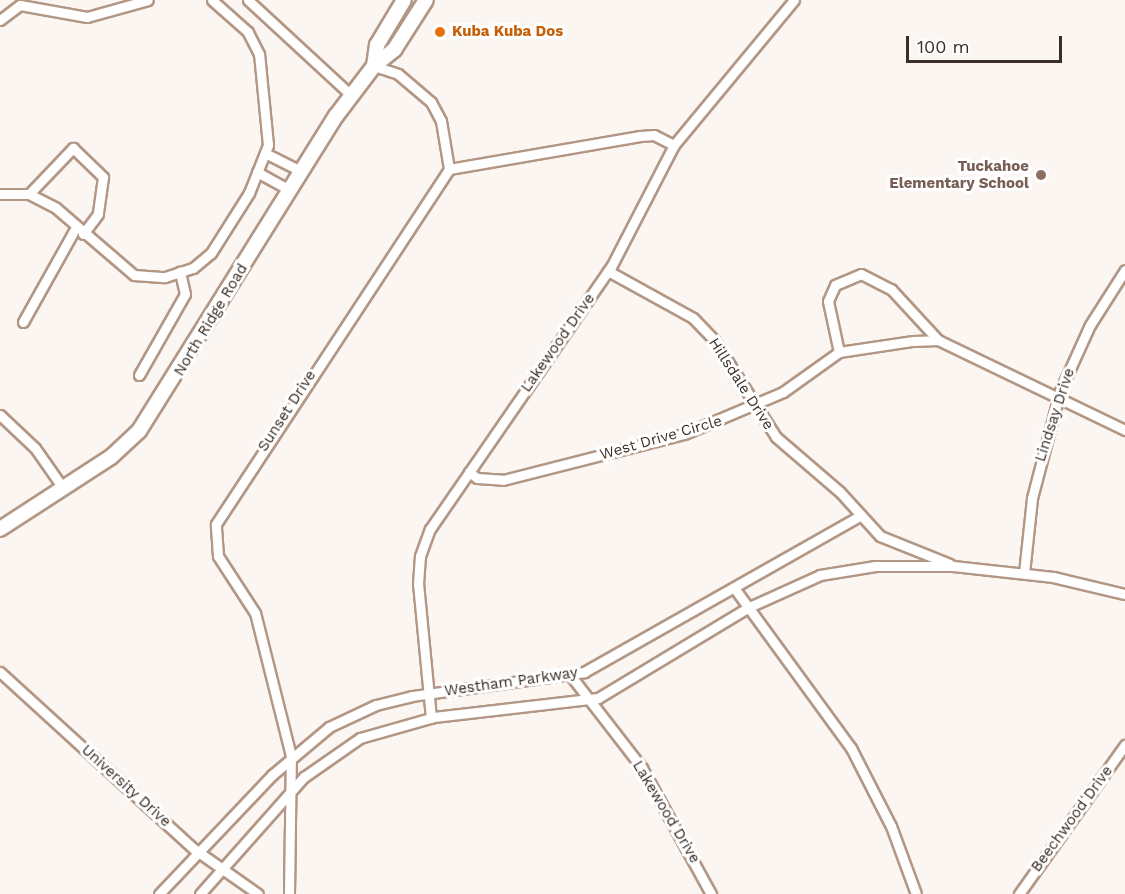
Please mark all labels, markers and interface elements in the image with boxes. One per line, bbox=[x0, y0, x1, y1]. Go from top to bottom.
place label: Kuba Kuba Dos bbox=[452, 23, 563, 41]
scale bar bbox=[909, 24, 1065, 62]
marker: Kuba Kuba Dos bbox=[433, 25, 447, 39]
text: 100 m bbox=[917, 36, 970, 57]
place label: Tuckahoe Elementary School bbox=[889, 157, 1029, 192]
marker: Tuckahoe Elementary School bbox=[1034, 168, 1048, 182]
street label: North Ridge Road bbox=[170, 261, 252, 379]
street label: Lakewood Drive bbox=[517, 290, 599, 396]
street label: Hillsdale Drive bbox=[705, 335, 777, 433]
street label: Lindsay Drive bbox=[1031, 366, 1079, 464]
street label: Sunset Drive bbox=[254, 367, 320, 455]
street label: West Drive Circle bbox=[598, 412, 724, 464]
street label: Westham Parkway bbox=[443, 664, 579, 700]
street label: University Drive bbox=[77, 741, 175, 831]
street label: Lakewood Drive bbox=[628, 758, 704, 866]
street label: Beechwood Drive bbox=[1027, 762, 1117, 876]

